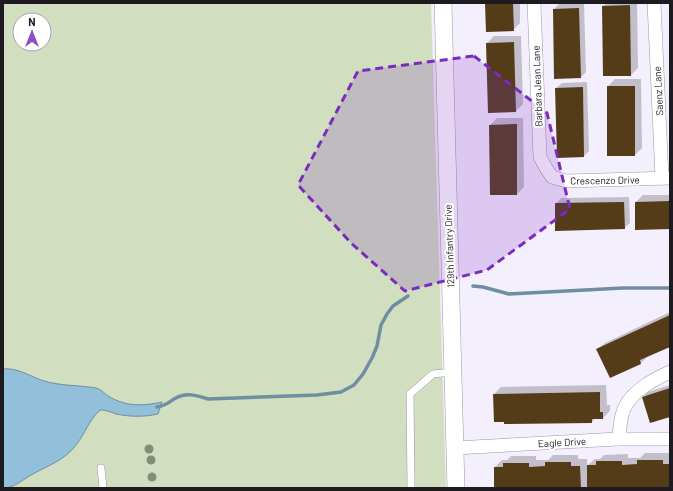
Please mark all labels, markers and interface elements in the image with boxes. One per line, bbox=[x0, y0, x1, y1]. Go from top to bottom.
north arrow bbox=[12, 12, 52, 52]
text: N bbox=[28, 15, 36, 28]
street label: Barbara Jean Lane bbox=[530, 45, 544, 127]
street label: Saenz Lane bbox=[651, 66, 665, 116]
street label: Crescenzo Drive bbox=[570, 173, 640, 187]
street label: 129th Infantry Drive bbox=[442, 204, 456, 288]
street label: Eagle Drive bbox=[538, 435, 586, 449]

